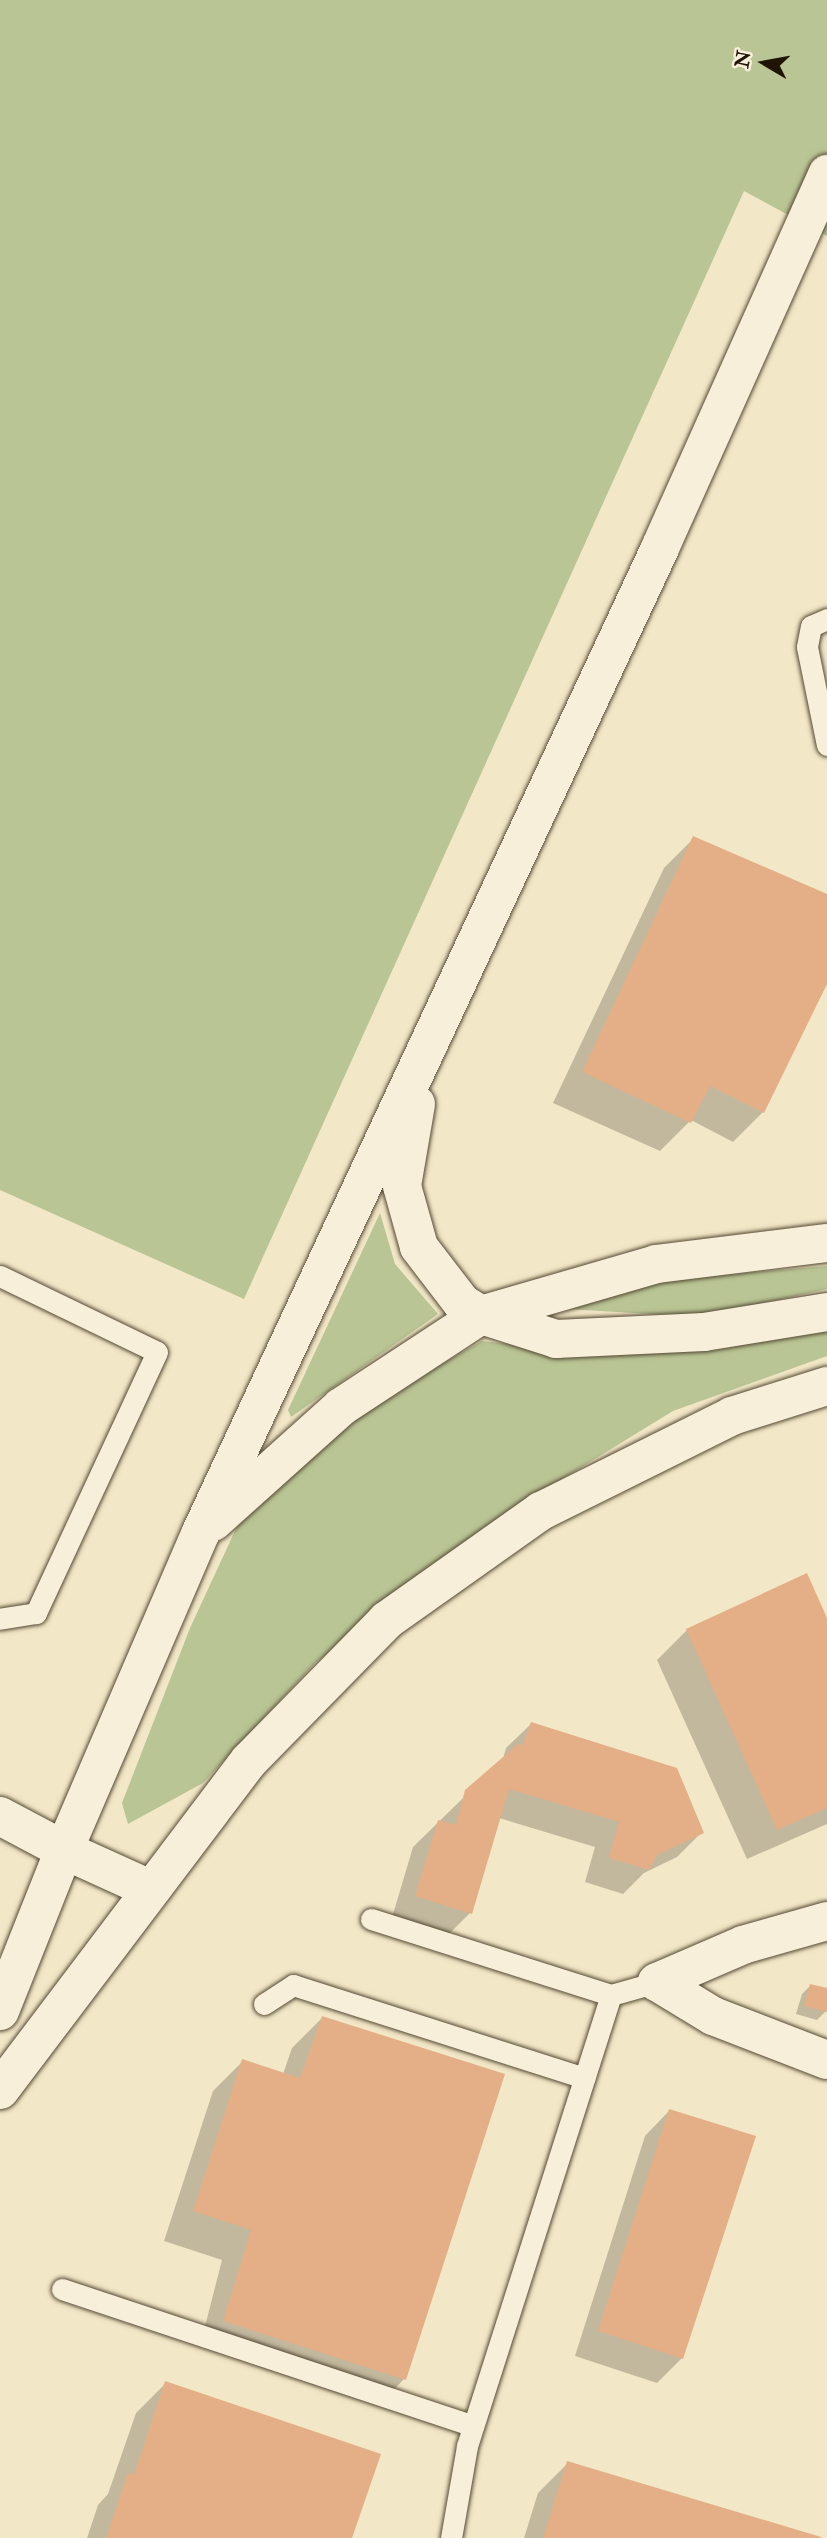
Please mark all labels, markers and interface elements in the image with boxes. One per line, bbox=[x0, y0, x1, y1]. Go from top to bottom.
north arrow bbox=[729, 28, 799, 98]
text: N bbox=[730, 49, 757, 70]

